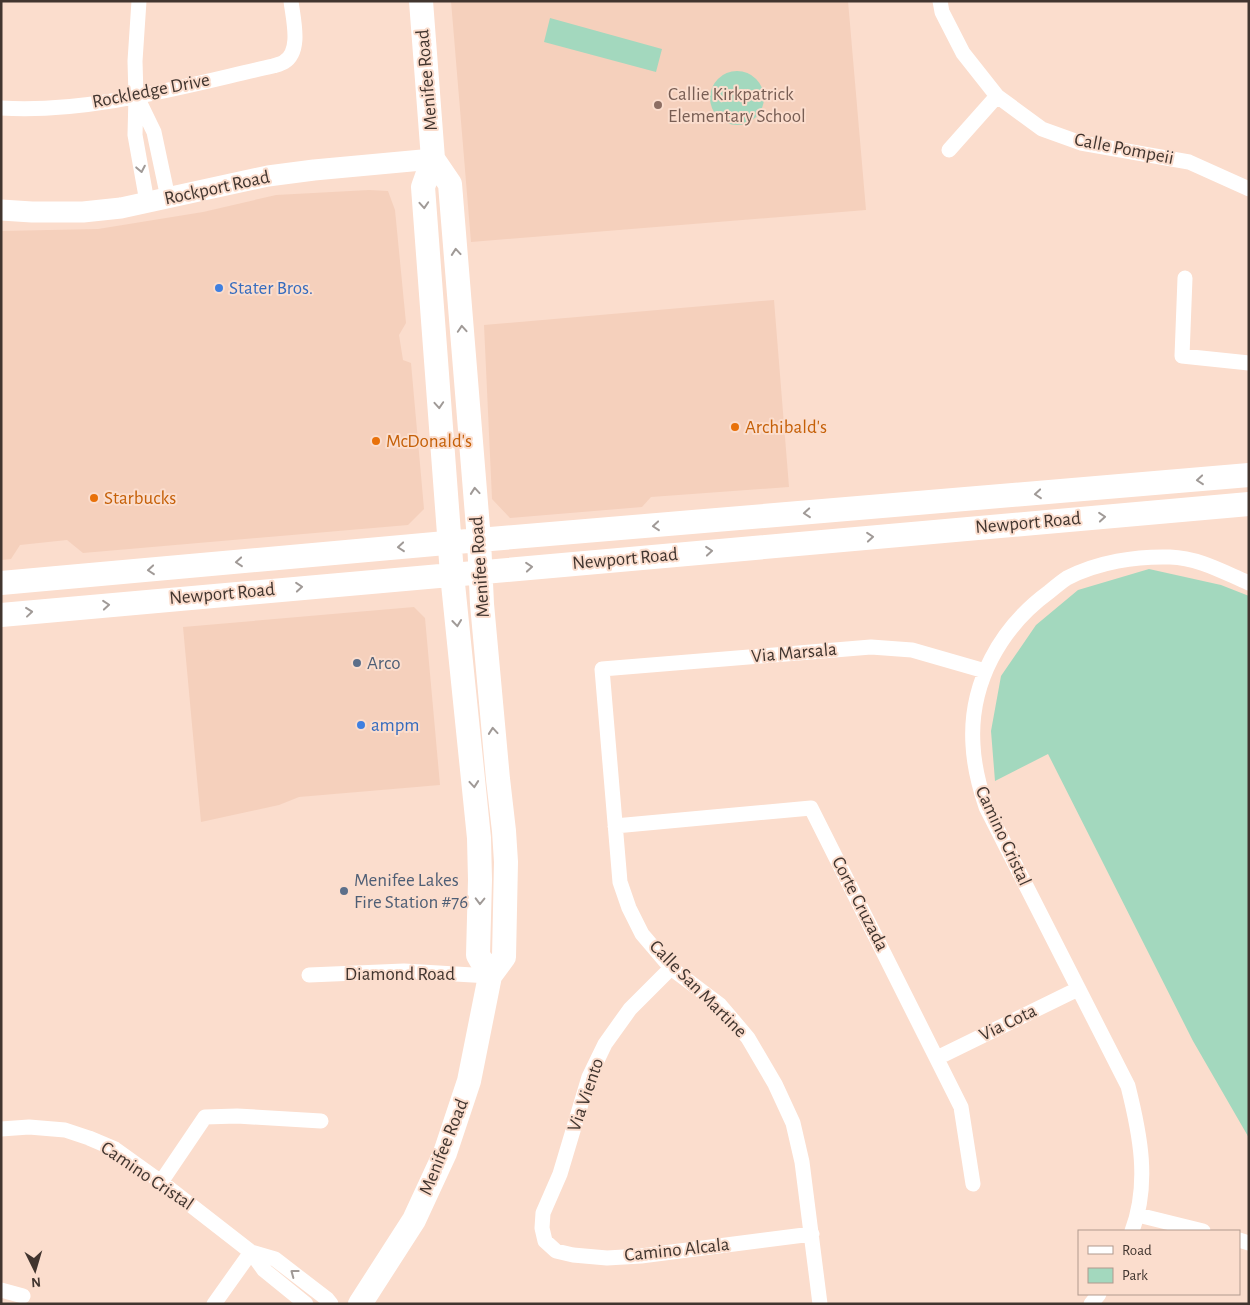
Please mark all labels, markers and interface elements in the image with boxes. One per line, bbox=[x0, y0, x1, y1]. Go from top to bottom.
street label: Menifee Road bbox=[413, 28, 441, 131]
street label: Rockledge Drive bbox=[91, 70, 211, 112]
place label: Callie Kirkpatrick Elementary School bbox=[668, 85, 806, 126]
marker: Callie Kirkpatrick Elementary School bbox=[652, 99, 664, 111]
street label: Calle Pompeii bbox=[1073, 130, 1175, 168]
one-way arrow bbox=[135, 164, 146, 173]
street label: Rockport Road bbox=[163, 168, 272, 208]
one-way arrow bbox=[419, 202, 430, 210]
one-way arrow bbox=[450, 247, 461, 255]
place label: Stater Bros. bbox=[229, 279, 313, 298]
marker: Stater Bros. bbox=[213, 282, 225, 294]
one-way arrow bbox=[457, 325, 468, 333]
one-way arrow bbox=[434, 401, 445, 409]
place label: Archibald's bbox=[745, 418, 827, 437]
marker: Archibald's bbox=[729, 421, 741, 433]
place label: McDonald's bbox=[386, 432, 472, 451]
marker: McDonald's bbox=[370, 435, 382, 447]
one-way arrow bbox=[1196, 474, 1204, 485]
one-way arrow bbox=[470, 487, 481, 495]
one-way arrow bbox=[1034, 488, 1042, 499]
place label: Starbucks bbox=[104, 489, 176, 508]
marker: Starbucks bbox=[88, 492, 100, 504]
one-way arrow bbox=[802, 508, 810, 519]
street label: Newport Road bbox=[974, 509, 1082, 537]
one-way arrow bbox=[1098, 511, 1106, 522]
street label: Menifee Road bbox=[467, 515, 493, 618]
one-way arrow bbox=[652, 520, 660, 531]
one-way arrow bbox=[867, 532, 875, 543]
one-way arrow bbox=[397, 542, 405, 553]
street label: Newport Road bbox=[571, 545, 679, 573]
one-way arrow bbox=[705, 546, 713, 557]
one-way arrow bbox=[235, 556, 243, 567]
one-way arrow bbox=[525, 562, 533, 573]
one-way arrow bbox=[147, 564, 155, 575]
street label: Newport Road bbox=[168, 580, 276, 608]
one-way arrow bbox=[295, 582, 303, 593]
one-way arrow bbox=[103, 600, 111, 611]
one-way arrow bbox=[26, 607, 34, 618]
one-way arrow bbox=[451, 619, 462, 627]
street label: Via Marsala bbox=[750, 640, 838, 666]
place label: Arco bbox=[367, 654, 401, 673]
marker: Arco bbox=[351, 657, 363, 669]
place label: ampm bbox=[371, 716, 419, 735]
marker: ampm bbox=[355, 719, 367, 731]
one-way arrow bbox=[488, 727, 499, 735]
one-way arrow bbox=[468, 780, 479, 788]
street label: Camino Cristal bbox=[972, 783, 1034, 889]
street label: Corte Cruzada bbox=[828, 854, 892, 954]
place label: Menifee Lakes Fire Station #76 bbox=[354, 871, 468, 912]
marker: Menifee Lakes Fire Station #76 bbox=[338, 885, 350, 897]
one-way arrow bbox=[474, 897, 485, 905]
street label: Calle San Martine bbox=[646, 937, 750, 1041]
street label: Diamond Road bbox=[345, 965, 455, 984]
street label: Via Cota bbox=[976, 1001, 1040, 1045]
street label: Via Viento bbox=[565, 1056, 607, 1134]
street label: Menifee Road bbox=[416, 1096, 472, 1198]
street label: Camino Cristal bbox=[97, 1138, 197, 1214]
legend bbox=[1078, 1230, 1240, 1295]
street label: Camino Alcala bbox=[623, 1235, 731, 1265]
text: Road bbox=[1122, 1243, 1152, 1258]
north arrow bbox=[10, 1245, 60, 1295]
text: Park bbox=[1122, 1268, 1148, 1283]
one-way arrow bbox=[291, 1271, 300, 1279]
text: N bbox=[31, 1275, 42, 1289]

